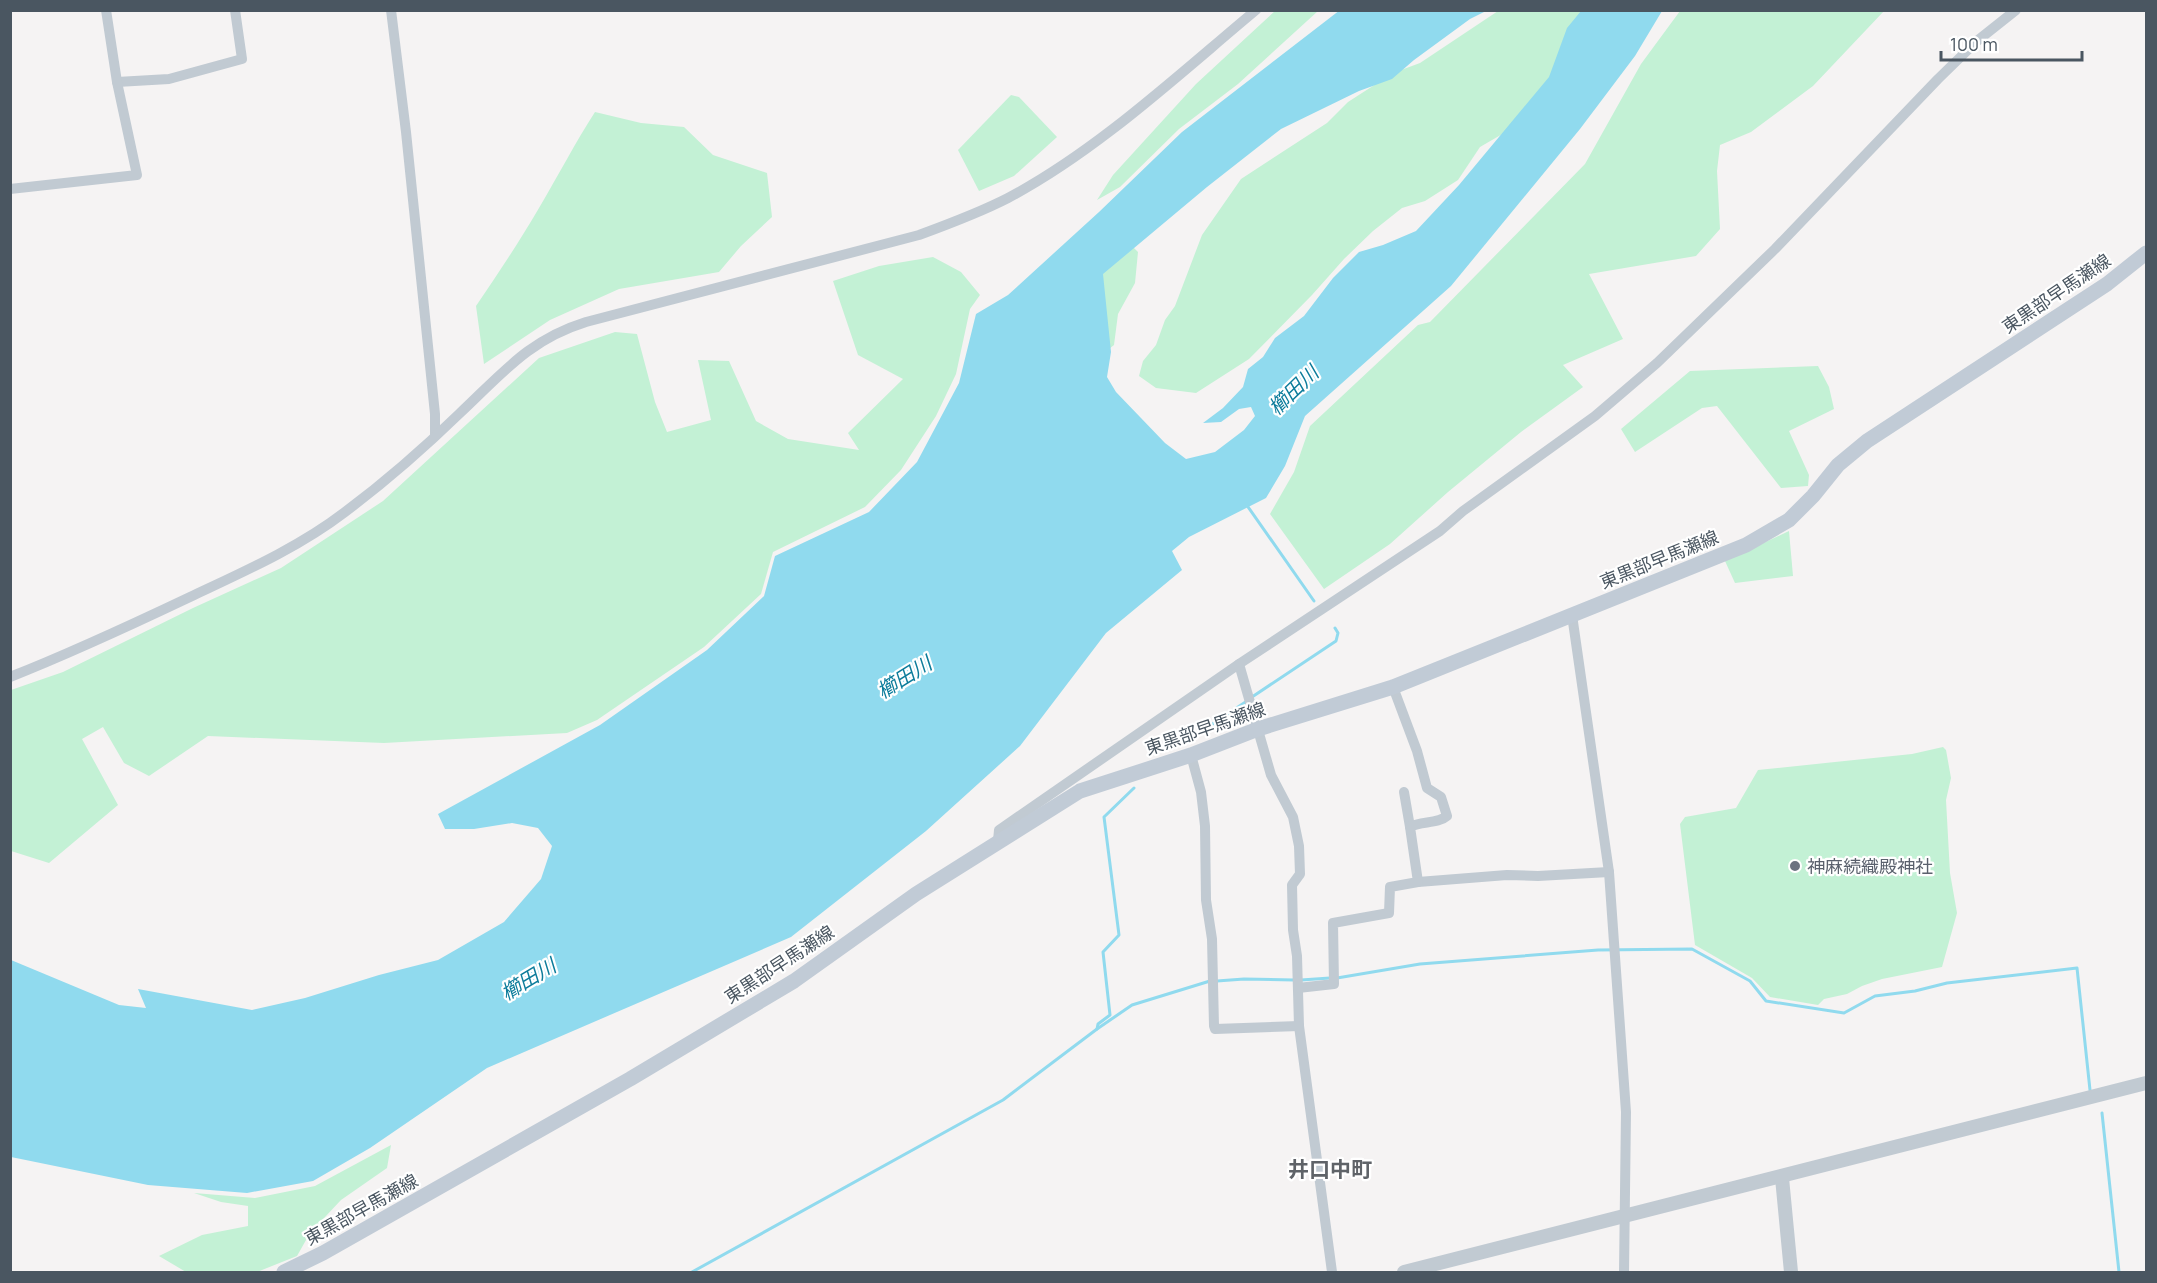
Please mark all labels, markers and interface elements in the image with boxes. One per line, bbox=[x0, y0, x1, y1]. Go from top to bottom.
scale bar bbox=[1941, 24, 2082, 62]
text: 100 m bbox=[1950, 32, 1998, 56]
street label: 東黒部早馬瀬線 bbox=[1997, 248, 2115, 338]
water label: 櫛田川 bbox=[1262, 358, 1325, 421]
street label: 東黒部早馬瀬線 bbox=[1596, 524, 1722, 594]
water label: 櫛田川 bbox=[871, 649, 938, 704]
street label: 東黒部早馬瀬線 bbox=[1142, 696, 1268, 760]
place label: 神麻続織殿神社 bbox=[1807, 854, 1933, 878]
marker: 神麻続織殿神社 bbox=[1788, 859, 1802, 873]
street label: 東黒部早馬瀬線 bbox=[720, 920, 838, 1008]
water label: 櫛田川 bbox=[495, 951, 562, 1006]
district label: 井口中町 bbox=[1288, 1155, 1372, 1183]
street label: 東黒部早馬瀬線 bbox=[300, 1168, 422, 1250]

